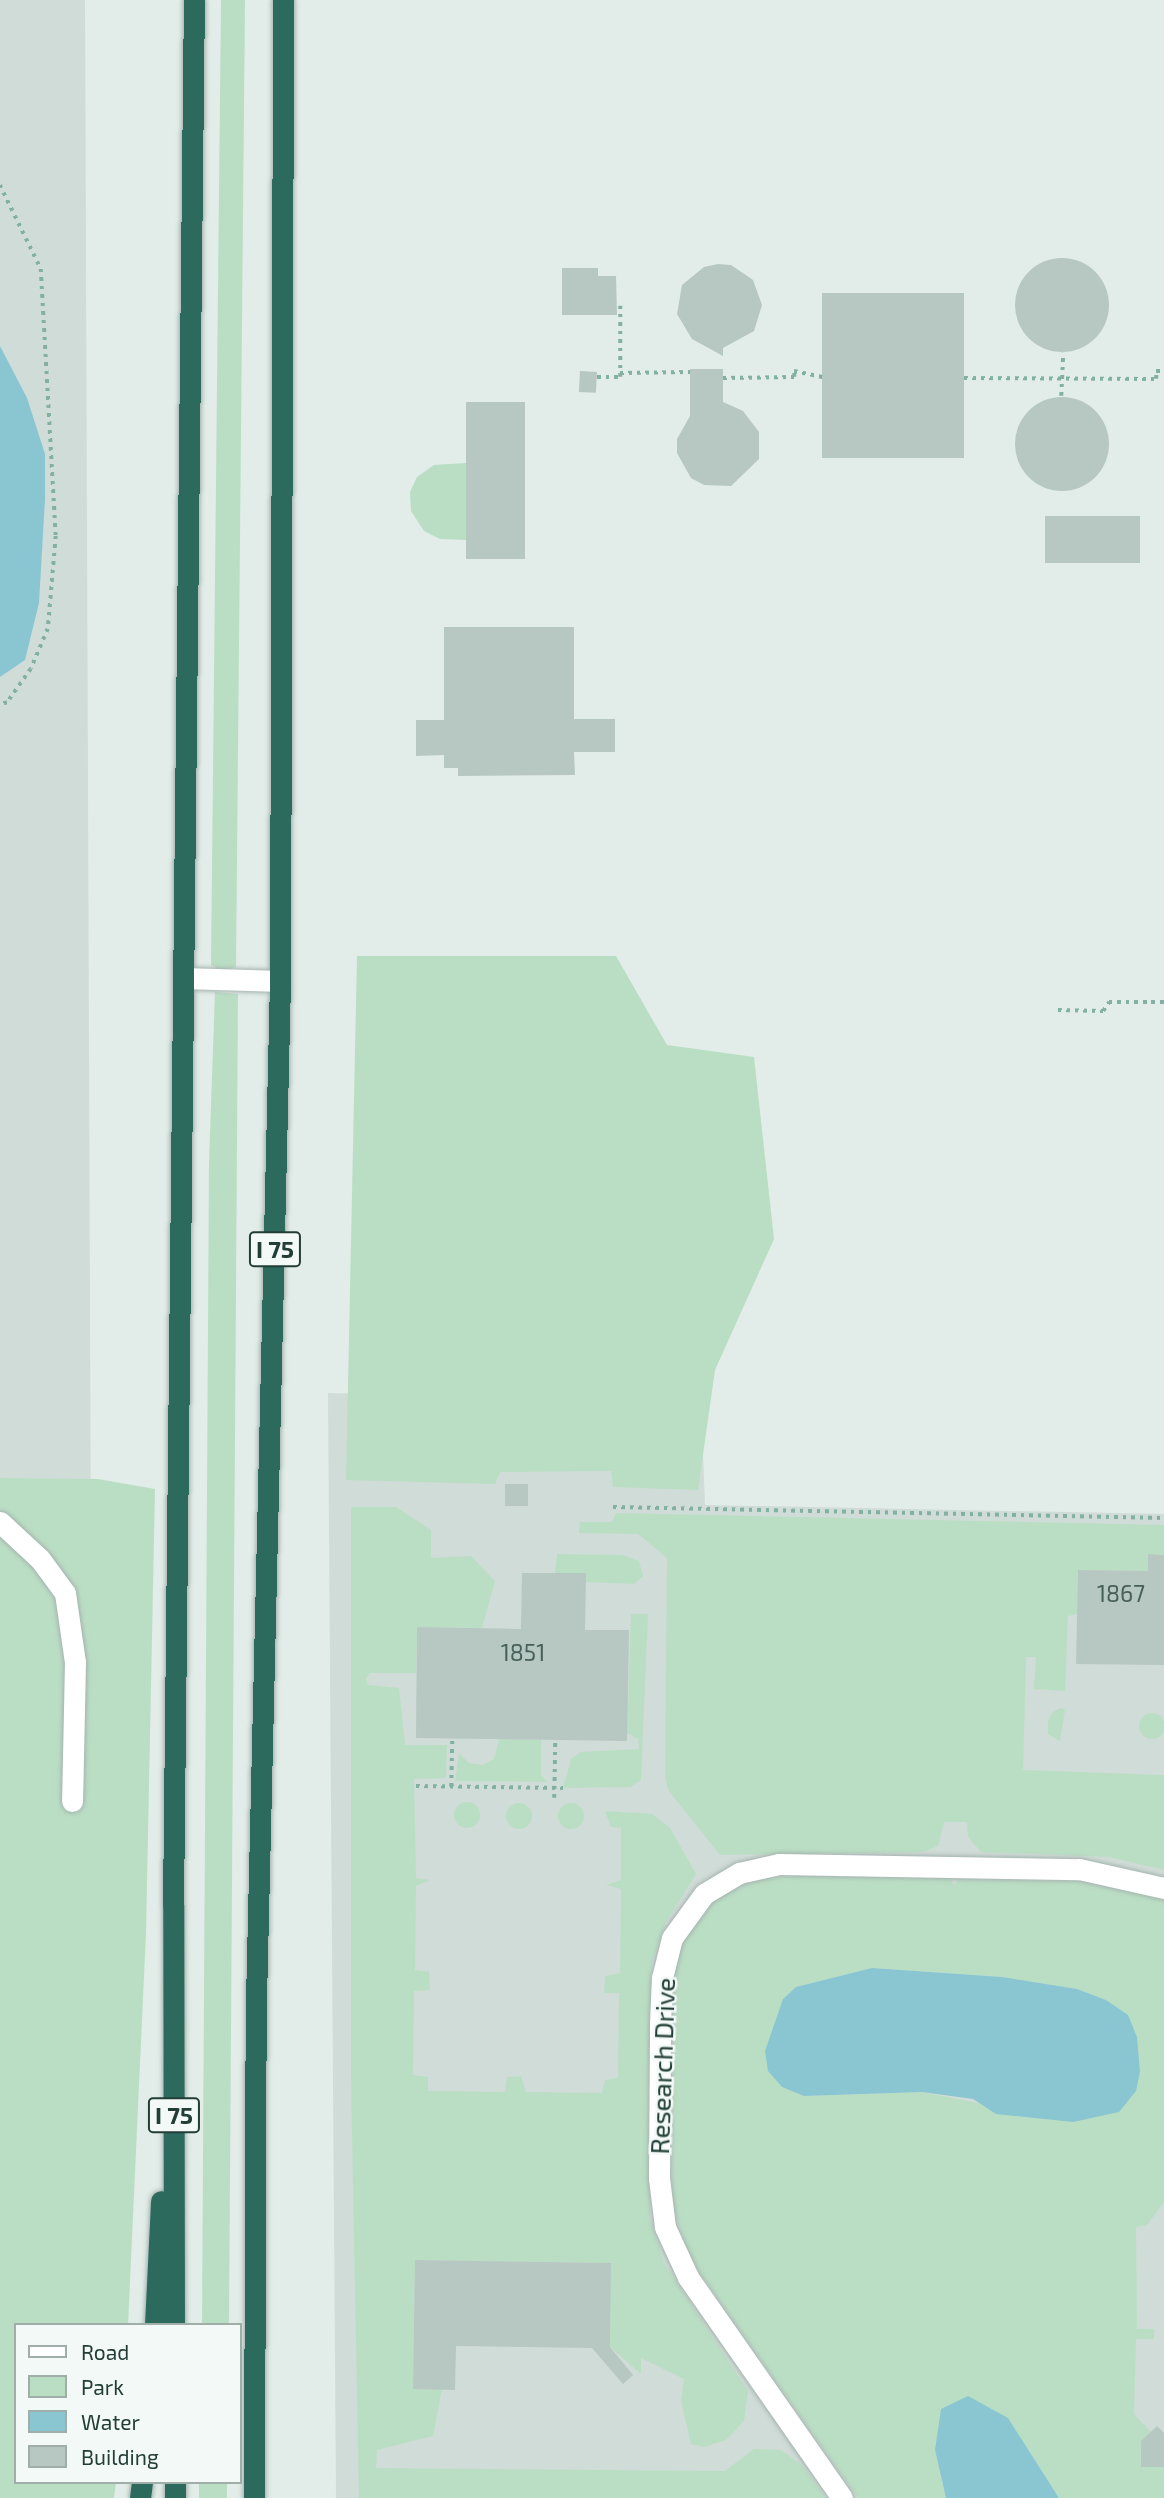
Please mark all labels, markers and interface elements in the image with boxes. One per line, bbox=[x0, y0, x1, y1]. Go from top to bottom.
road number: I 75 bbox=[249, 1228, 301, 1269]
house number: 1867 bbox=[1097, 1579, 1145, 1607]
house number: 1851 bbox=[501, 1638, 545, 1666]
street label: Research Drive bbox=[643, 1977, 681, 2155]
road number: I 75 bbox=[148, 2094, 200, 2136]
legend bbox=[14, 2323, 242, 2484]
text: Road bbox=[81, 2339, 129, 2364]
text: Park bbox=[81, 2374, 124, 2399]
text: Water bbox=[81, 2409, 140, 2434]
text: Building bbox=[81, 2444, 159, 2469]

